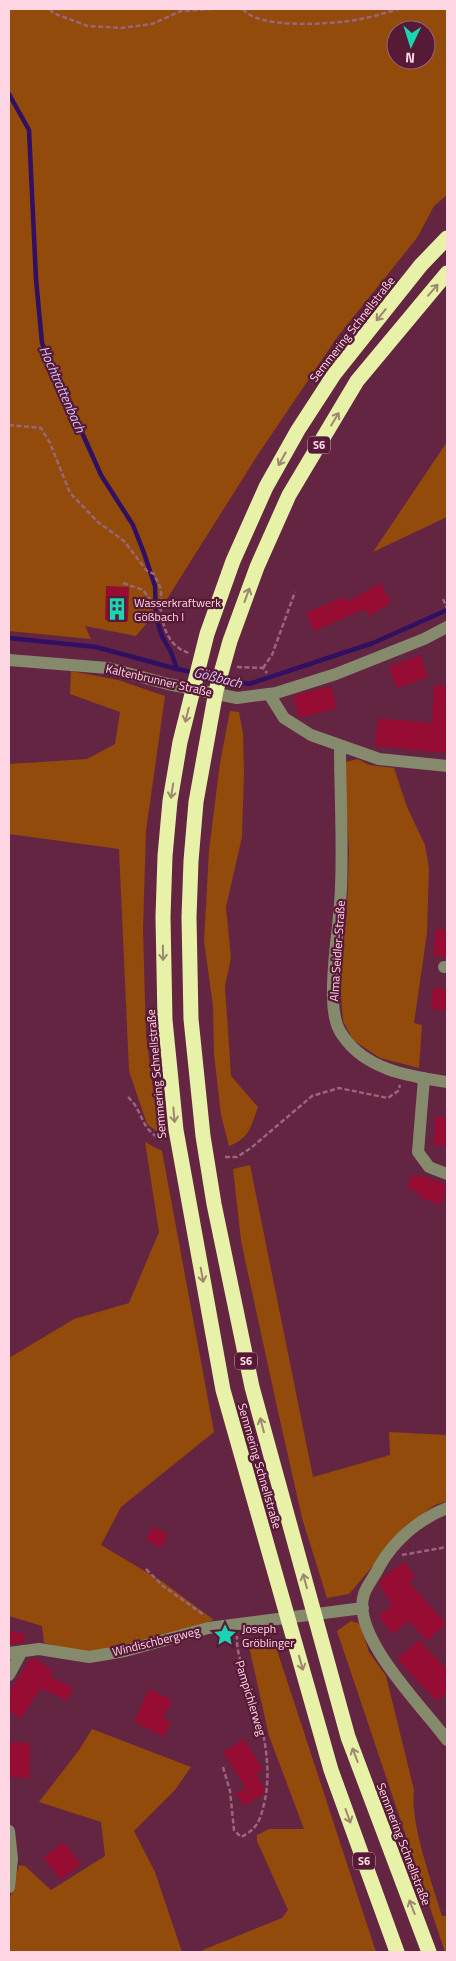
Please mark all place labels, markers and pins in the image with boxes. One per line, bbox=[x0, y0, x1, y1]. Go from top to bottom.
place label: Wasserkraftwerk Gößbach I bbox=[134, 593, 221, 626]
building icon: Wasserkraftwerk Gößbach I bbox=[104, 596, 130, 622]
place label: Joseph Gröblinger bbox=[242, 1619, 294, 1652]
place icon: Joseph Gröblinger bbox=[212, 1622, 238, 1648]

